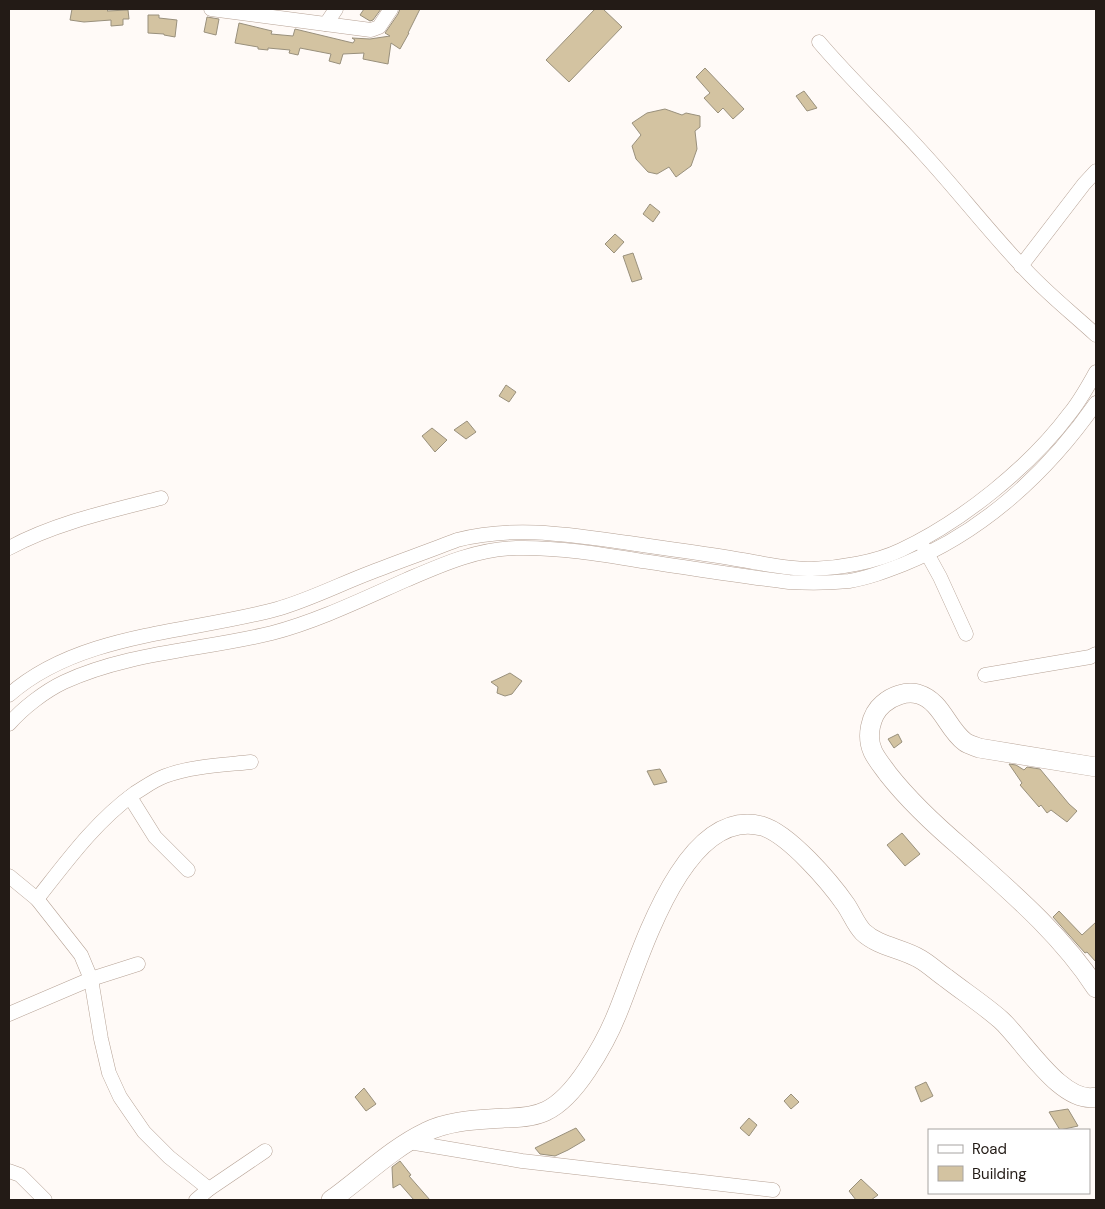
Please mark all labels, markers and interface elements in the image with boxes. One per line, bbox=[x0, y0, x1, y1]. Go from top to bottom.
legend bbox=[928, 1129, 1090, 1194]
text: Road bbox=[972, 1139, 1007, 1159]
text: Building bbox=[972, 1164, 1027, 1184]

